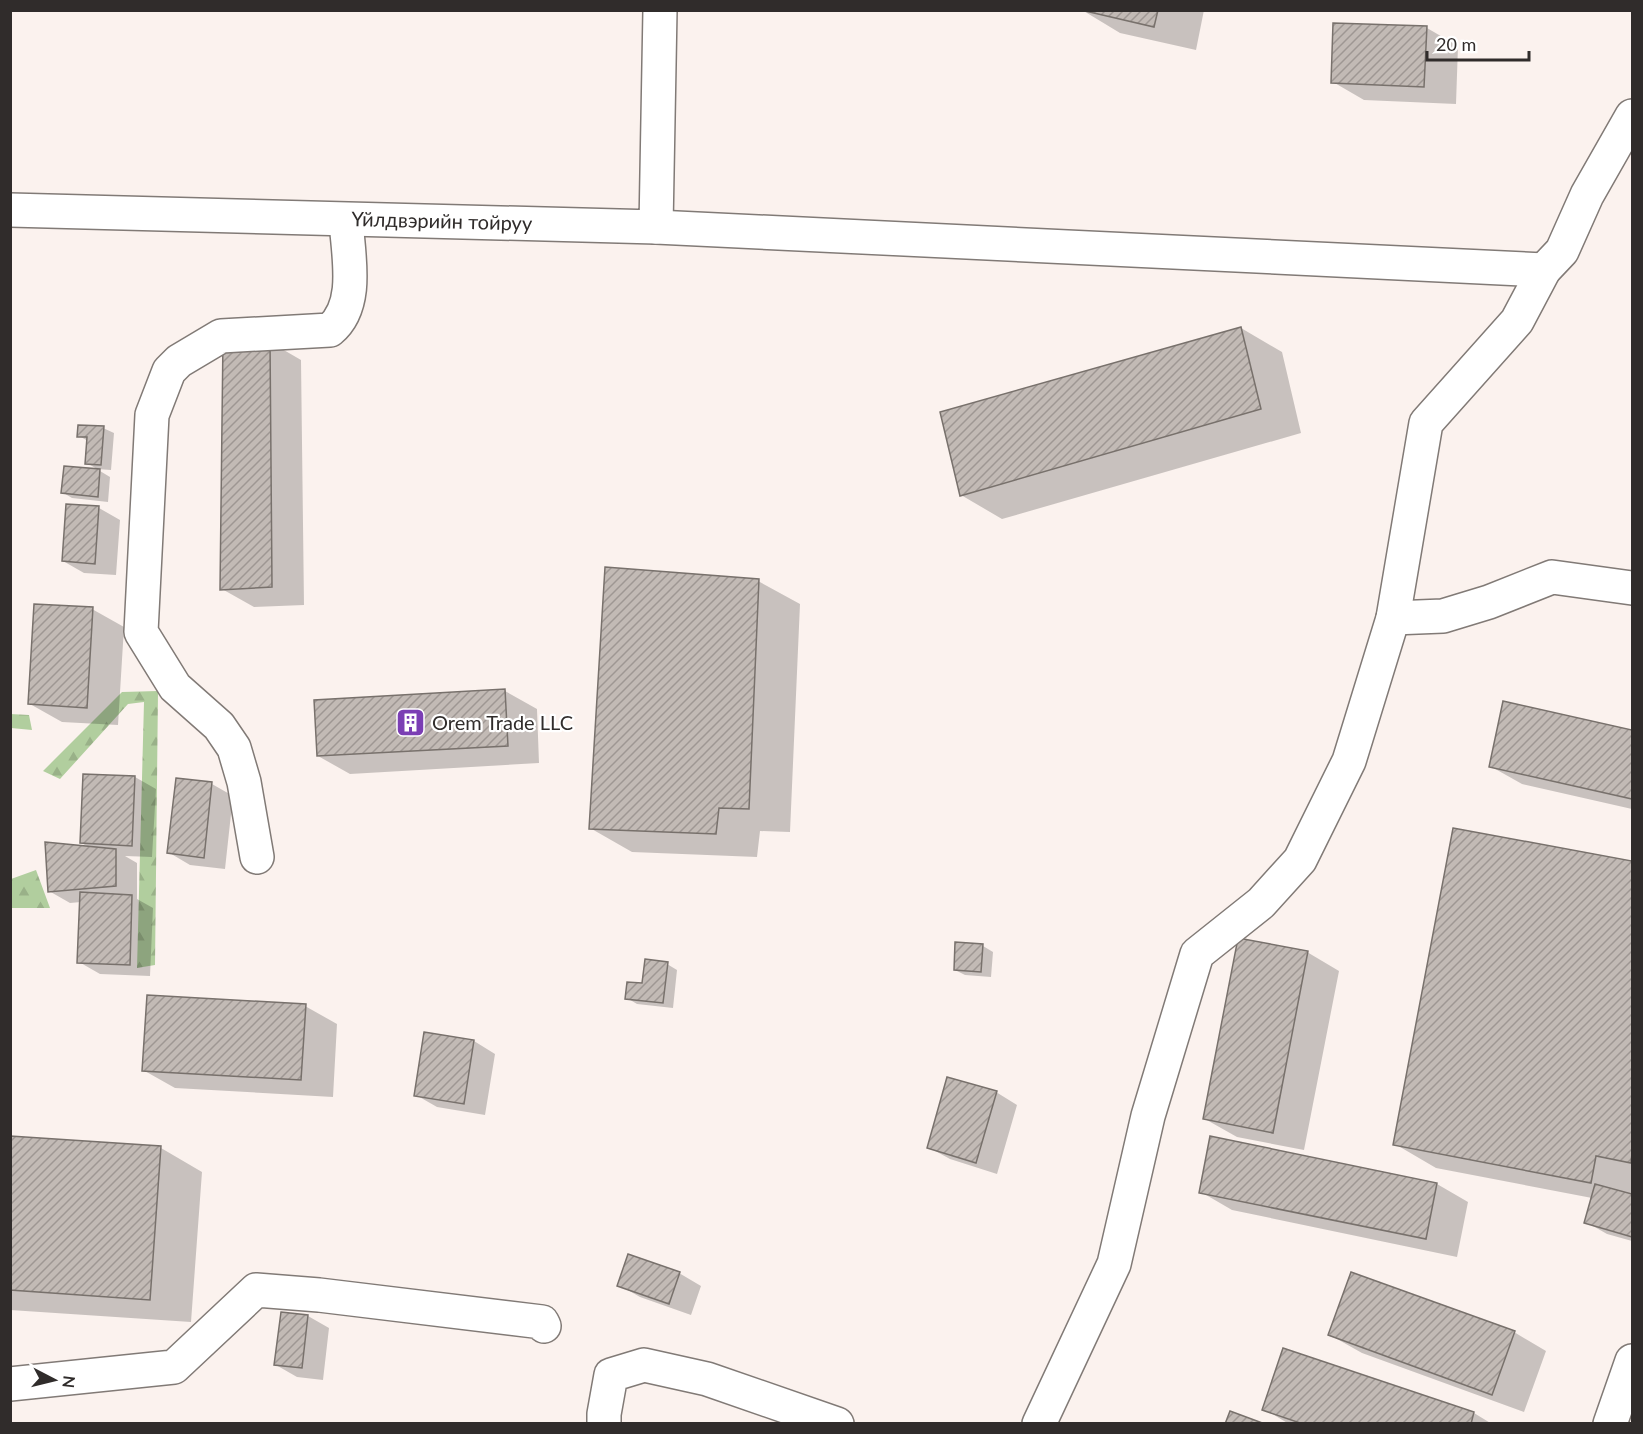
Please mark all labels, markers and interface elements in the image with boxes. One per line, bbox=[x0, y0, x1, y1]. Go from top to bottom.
scale bar bbox=[1427, 24, 1529, 62]
text: 20 m bbox=[1436, 33, 1476, 55]
street label: Үйлдвэрийн тойруу bbox=[351, 206, 533, 235]
building icon: Orem Trade LLC bbox=[395, 707, 427, 739]
place label: Orem Trade LLC bbox=[432, 710, 573, 734]
north arrow bbox=[24, 1350, 84, 1410]
text: N bbox=[59, 1375, 80, 1389]

